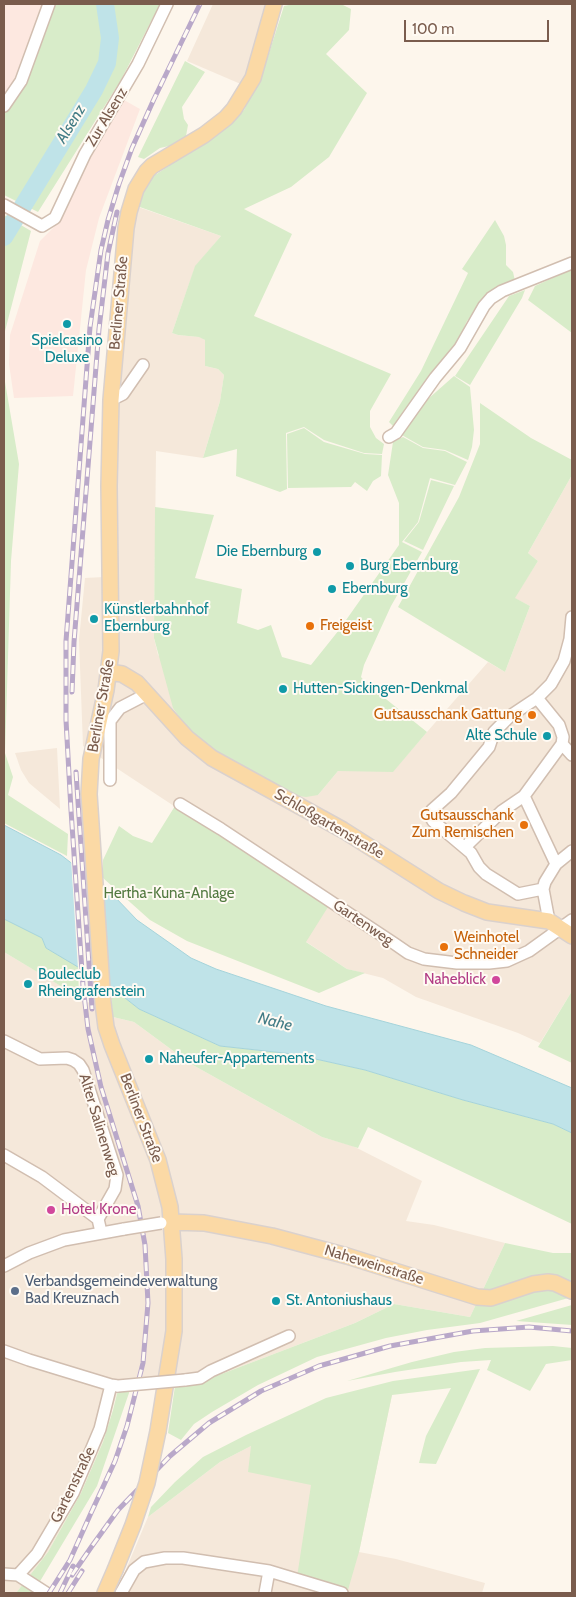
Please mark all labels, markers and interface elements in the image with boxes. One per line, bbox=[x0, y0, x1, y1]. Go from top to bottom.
scale bar bbox=[406, 10, 551, 42]
text: 100 m bbox=[412, 20, 454, 38]
street label: Zur Alsenz bbox=[82, 84, 132, 150]
water label: Alsenz bbox=[52, 101, 90, 147]
street label: Berliner Straße bbox=[106, 255, 132, 351]
marker: Spielcasino Deluxe bbox=[61, 318, 73, 330]
place label: Spielcasino Deluxe bbox=[31, 332, 103, 367]
place label: Die Ebernburg bbox=[216, 543, 307, 561]
marker: Die Ebernburg bbox=[311, 546, 323, 558]
place label: Burg Ebernburg bbox=[360, 557, 458, 575]
marker: Burg Ebernburg bbox=[344, 560, 356, 572]
place label: Ebernburg bbox=[342, 580, 408, 598]
marker: Ebernburg bbox=[326, 583, 338, 595]
place label: Künstlerbahnhof Ebernburg bbox=[104, 601, 209, 636]
marker: Künstlerbahnhof Ebernburg bbox=[88, 613, 100, 625]
place label: Freigeist bbox=[320, 617, 372, 635]
marker: Freigeist bbox=[304, 620, 316, 632]
street label: Berliner Straße bbox=[84, 658, 118, 754]
place label: Hutten-Sickingen-Denkmal bbox=[293, 680, 468, 698]
marker: Hutten-Sickingen-Denkmal bbox=[277, 683, 289, 695]
place label: Gutsausschank Gattung bbox=[374, 706, 522, 724]
marker: Gutsausschank Gattung bbox=[526, 709, 538, 721]
place label: Alte Schule bbox=[466, 727, 537, 745]
marker: Alte Schule bbox=[541, 730, 553, 742]
street label: Schloßgartenstraße bbox=[271, 785, 387, 863]
place label: Gutsausschank Zum Remischen bbox=[412, 807, 514, 842]
marker: Gutsausschank Zum Remischen bbox=[518, 819, 530, 831]
park label: Hertha-Kuna-Anlage bbox=[104, 885, 234, 903]
street label: Gartenweg bbox=[329, 896, 397, 950]
place label: Weinhotel Schneider bbox=[454, 929, 519, 964]
marker: Weinhotel Schneider bbox=[438, 941, 450, 953]
place label: Bouleclub Rheingrafenstein bbox=[38, 966, 145, 1001]
place label: Naheblick bbox=[424, 971, 486, 989]
marker: Naheblick bbox=[490, 974, 502, 986]
marker: Bouleclub Rheingrafenstein bbox=[22, 978, 34, 990]
water label: Nahe bbox=[256, 1009, 294, 1035]
place label: Naheufer-Appartements bbox=[159, 1050, 314, 1068]
marker: Naheufer-Appartements bbox=[143, 1053, 155, 1065]
street label: Berliner Straße bbox=[116, 1071, 166, 1165]
street label: Alter Salinenweg bbox=[75, 1072, 123, 1178]
place label: Hotel Krone bbox=[61, 1201, 136, 1219]
marker: Hotel Krone bbox=[45, 1204, 57, 1216]
street label: Naheweinstraße bbox=[322, 1241, 426, 1289]
place label: Verbandsgemeindeverwaltung Bad Kreuznach bbox=[25, 1273, 218, 1308]
marker: Verbandsgemeindeverwaltung Bad Kreuznach bbox=[9, 1285, 21, 1297]
place label: St. Antoniushaus bbox=[286, 1292, 392, 1310]
marker: St. Antoniushaus bbox=[270, 1295, 282, 1307]
street label: Gartenstraße bbox=[47, 1444, 99, 1526]

